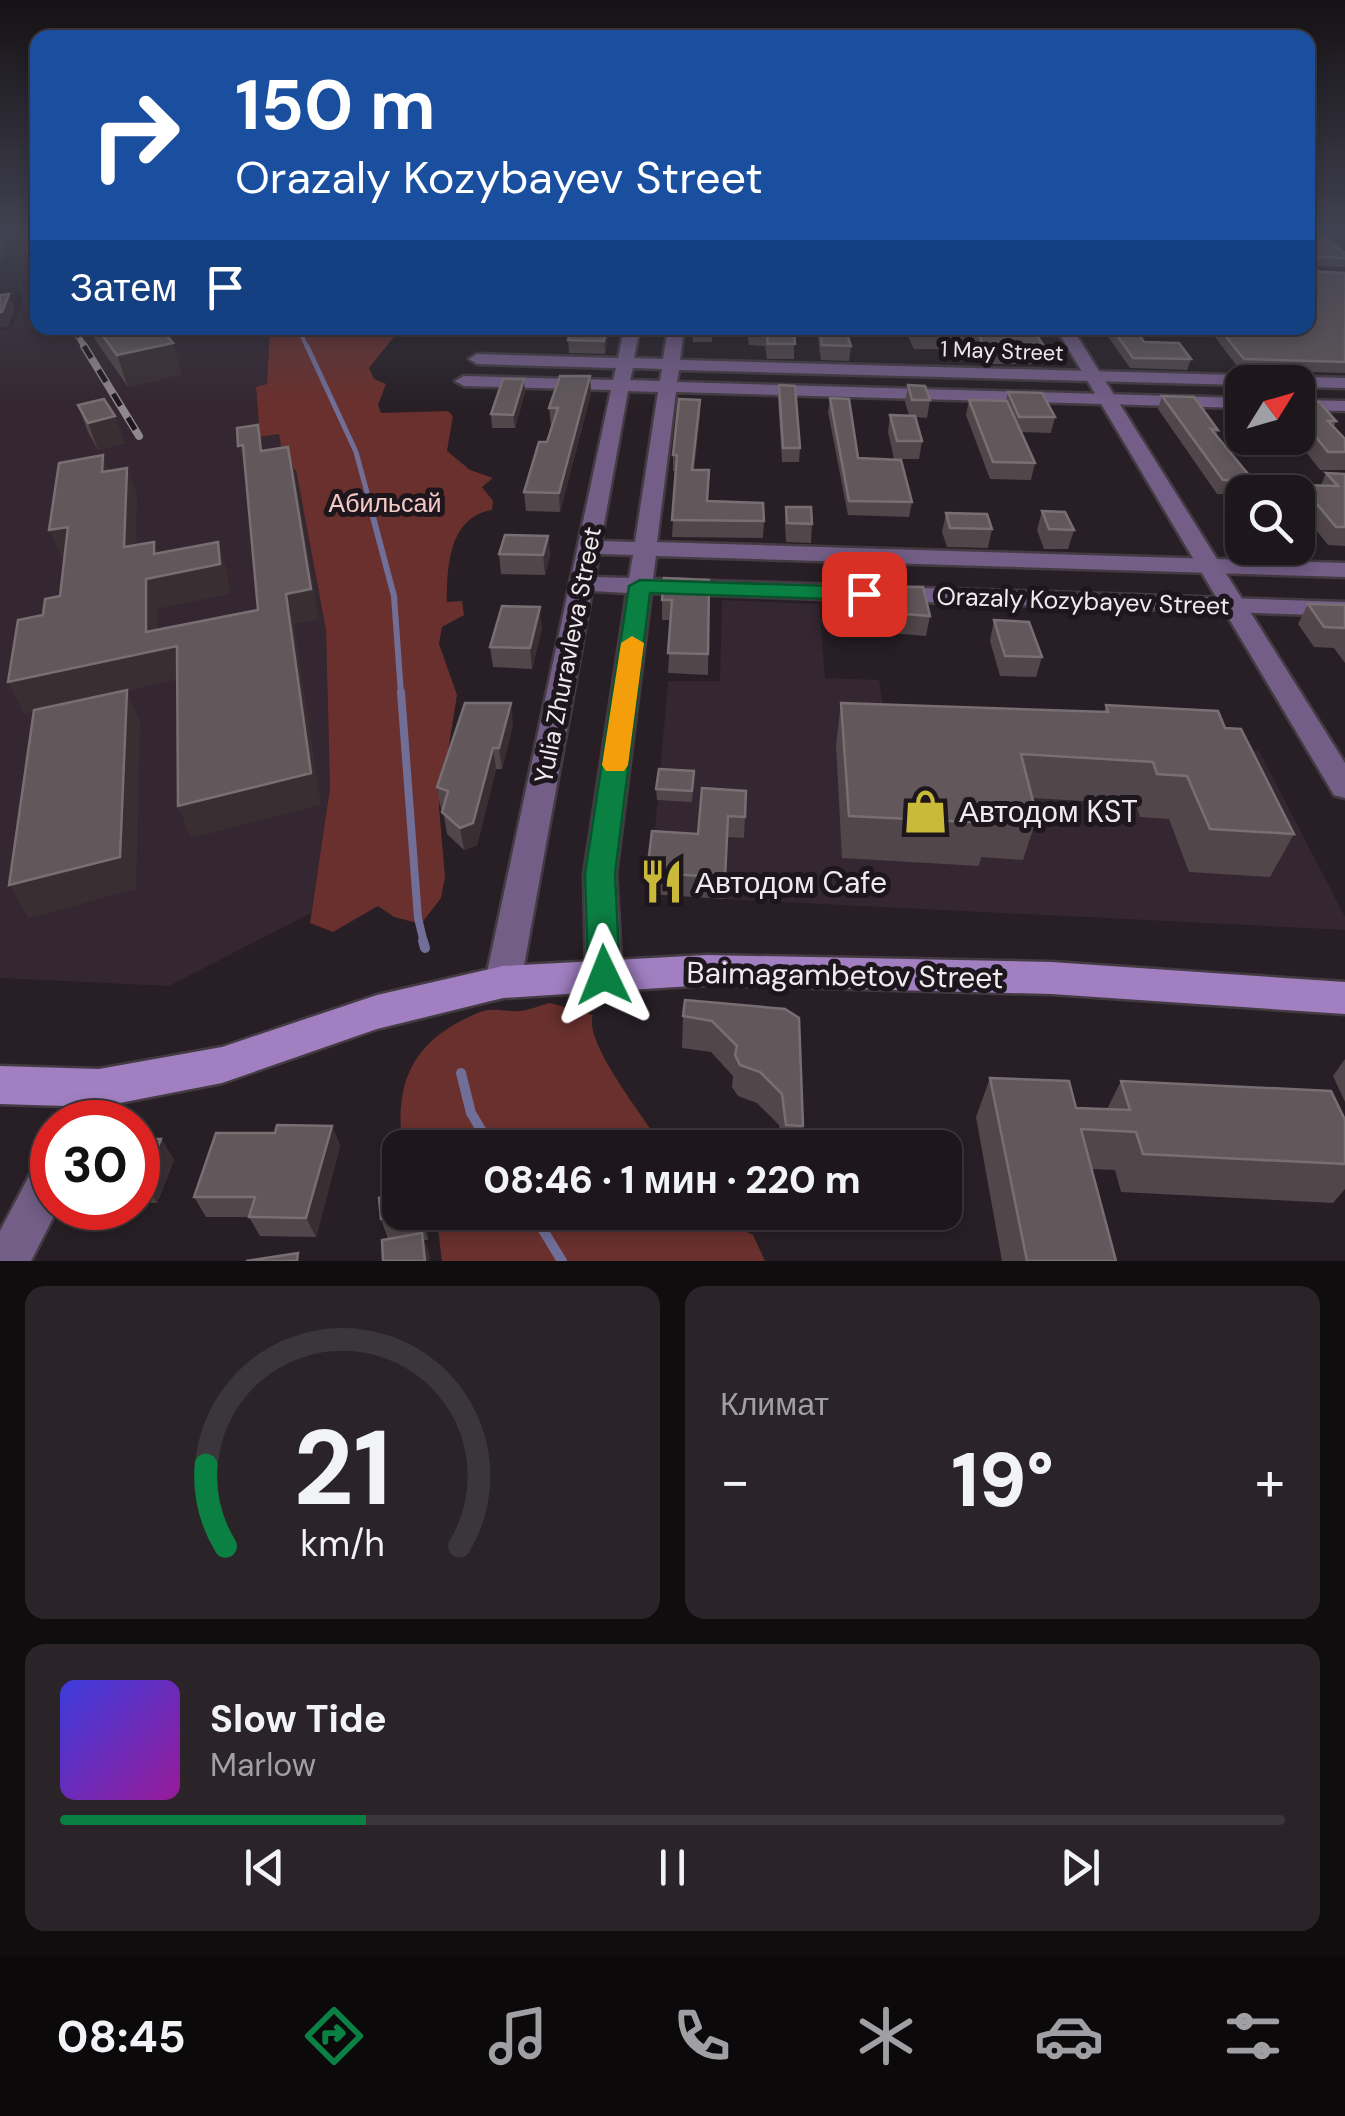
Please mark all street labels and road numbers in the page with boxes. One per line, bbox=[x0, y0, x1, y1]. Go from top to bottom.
street label: 1 May Street bbox=[940, 334, 1064, 368]
street label: Yulia Zhuravleva Street bbox=[527, 524, 609, 786]
street label: Orazaly Kozybayev Street bbox=[936, 579, 1230, 623]
street label: Baimagambetov Street bbox=[686, 953, 1004, 997]

